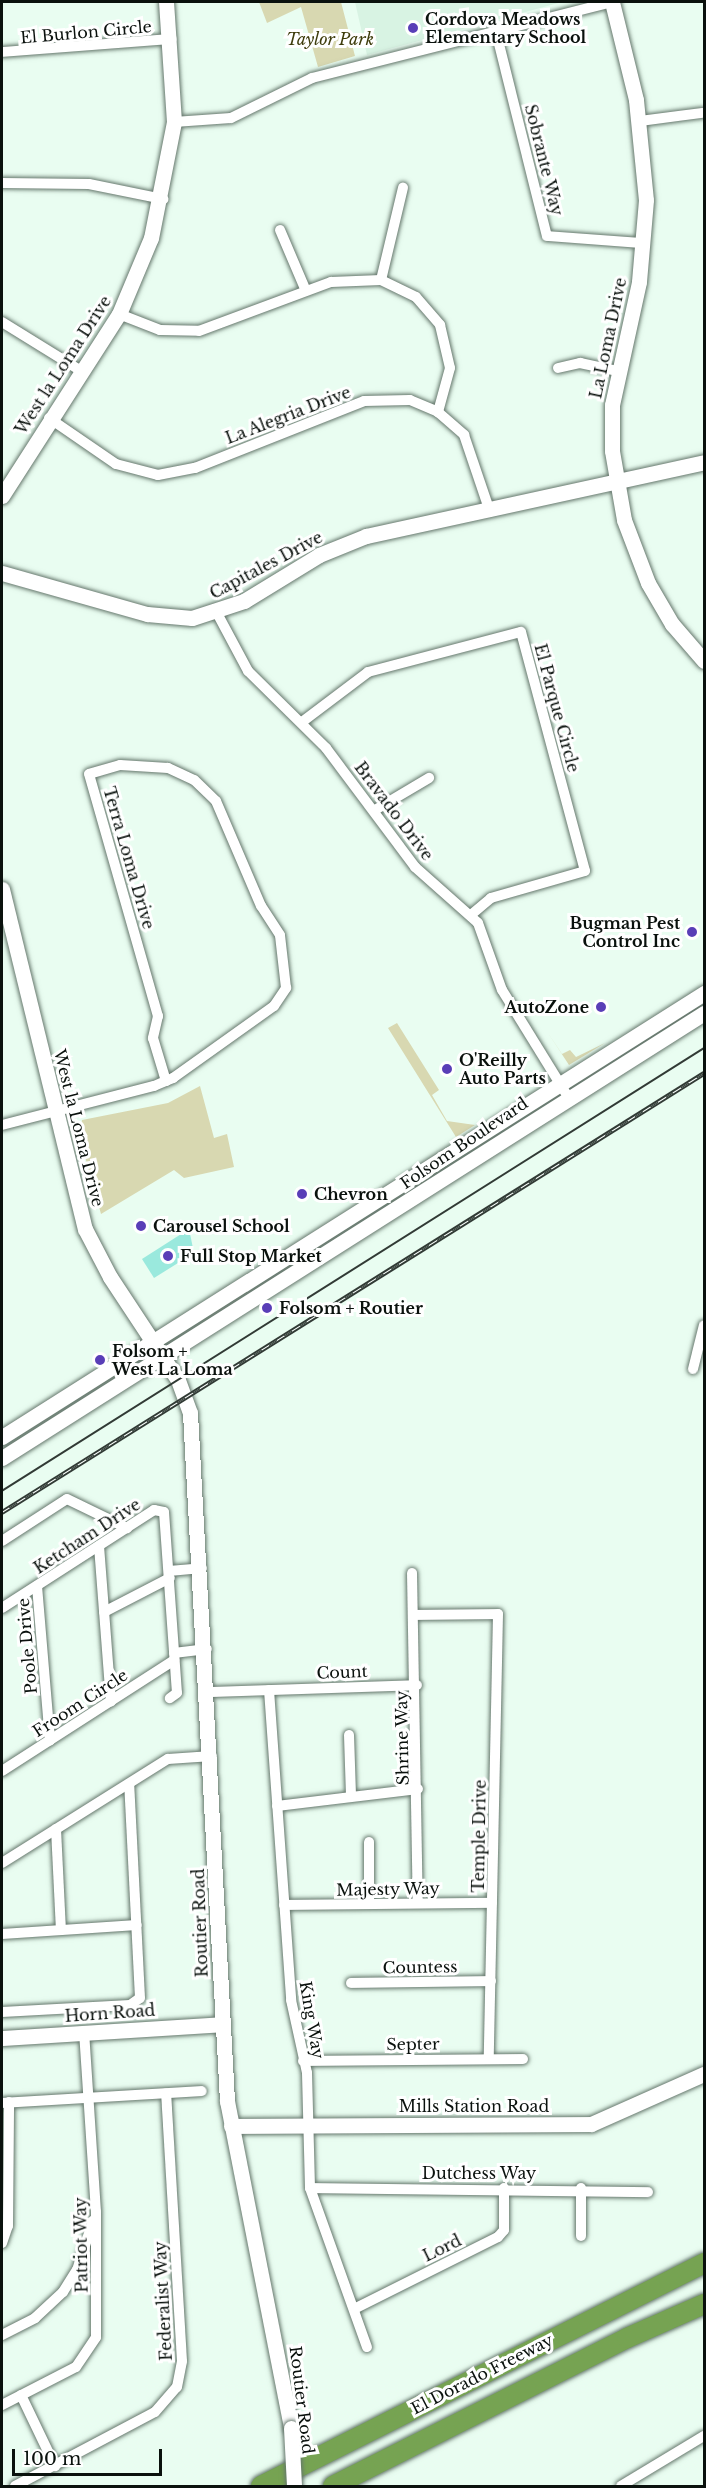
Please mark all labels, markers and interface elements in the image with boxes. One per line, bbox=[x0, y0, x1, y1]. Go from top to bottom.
place label: Cordova Meadows Elementary School bbox=[425, 9, 587, 47]
street label: El Burlon Circle bbox=[19, 17, 153, 47]
marker: Cordova Meadows Elementary School bbox=[406, 21, 420, 35]
park label: Taylor Park bbox=[286, 29, 374, 49]
street label: Sobrante Way bbox=[521, 102, 567, 218]
street label: La Loma Drive bbox=[586, 276, 630, 400]
street label: West la Loma Drive bbox=[11, 292, 115, 438]
street label: La Alegria Drive bbox=[222, 382, 354, 448]
street label: Capitales Drive bbox=[206, 527, 326, 603]
street label: El Parque Circle bbox=[531, 642, 583, 774]
street label: Bravado Drive bbox=[351, 758, 437, 864]
street label: Terra Loma Drive bbox=[99, 784, 159, 932]
place label: Bugman Pest Control Inc bbox=[569, 913, 680, 951]
marker: Bugman Pest Control Inc bbox=[685, 925, 699, 939]
place label: AutoZone bbox=[504, 997, 589, 1017]
marker: AutoZone bbox=[594, 1000, 608, 1014]
street label: West la Loma Drive bbox=[50, 1047, 108, 1209]
place label: O'Reilly Auto Parts bbox=[459, 1050, 546, 1088]
marker: O'Reilly Auto Parts bbox=[440, 1062, 454, 1076]
street label: Folsom Boulevard bbox=[397, 1093, 531, 1193]
place label: Chevron bbox=[314, 1184, 388, 1204]
marker: Chevron bbox=[295, 1187, 309, 1201]
place label: Carousel School bbox=[153, 1216, 290, 1236]
marker: Carousel School bbox=[134, 1219, 148, 1233]
place label: Full Stop Market bbox=[180, 1246, 322, 1266]
marker: Full Stop Market bbox=[161, 1249, 175, 1263]
place label: Folsom + Routier bbox=[279, 1298, 423, 1318]
marker: Folsom + Routier bbox=[260, 1301, 274, 1315]
place label: Folsom + West La Loma bbox=[112, 1341, 233, 1379]
marker: Folsom + West La Loma bbox=[93, 1353, 107, 1367]
street label: Ketcham Drive bbox=[30, 1494, 144, 1578]
street label: Poole Drive bbox=[13, 1597, 41, 1695]
street label: Count bbox=[316, 1662, 368, 1682]
street label: Froom Circle bbox=[29, 1665, 131, 1741]
street label: Shrine Way bbox=[392, 1690, 412, 1786]
street label: Temple Drive bbox=[468, 1779, 490, 1893]
street label: Routier Road bbox=[189, 1868, 211, 1978]
street label: Majesty Way bbox=[336, 1878, 440, 1900]
street label: Countess bbox=[382, 1957, 458, 1977]
street label: King Way bbox=[296, 1979, 328, 2061]
street label: Horn Road bbox=[64, 2000, 156, 2026]
street label: Septer bbox=[386, 2034, 440, 2054]
street label: Mills Station Road bbox=[399, 2096, 549, 2116]
street label: Dutchess Way bbox=[422, 2163, 536, 2183]
street label: Patriot Way bbox=[71, 2197, 91, 2293]
street label: Lord bbox=[420, 2231, 464, 2265]
street label: Federalist Way bbox=[150, 2240, 176, 2362]
street label: El Dorado Freeway bbox=[408, 2330, 556, 2418]
street label: Routier Road bbox=[286, 2345, 318, 2455]
scale bar bbox=[15, 2437, 165, 2475]
text: 100 m bbox=[23, 2448, 81, 2470]

